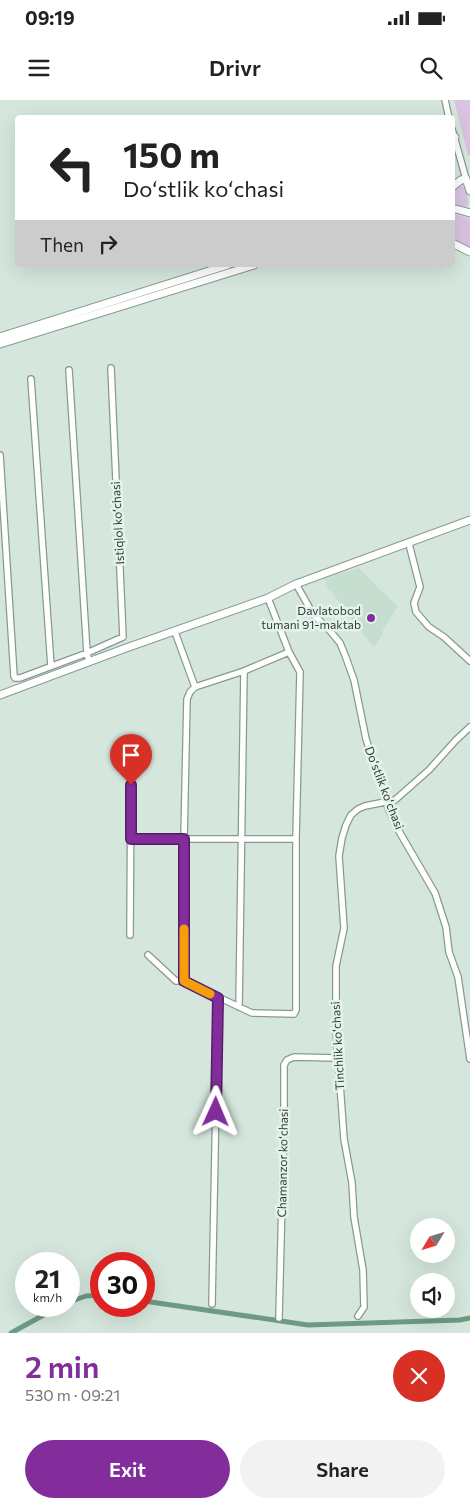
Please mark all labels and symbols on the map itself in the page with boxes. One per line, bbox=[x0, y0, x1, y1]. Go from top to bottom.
street label: Istiqlol koʻchasi bbox=[108, 481, 126, 565]
place label: Davlatobod tumani 91-maktab bbox=[261, 603, 361, 631]
marker: Davlatobod tumani 91-maktab bbox=[365, 612, 377, 624]
pin bbox=[110, 734, 152, 785]
street label: Doʻstlik koʻchasi bbox=[363, 744, 407, 831]
street label: Tinchlik koʻchasi bbox=[328, 1001, 346, 1091]
position arrow bbox=[189, 1085, 241, 1137]
street label: Chamanzor koʻchasi bbox=[274, 1108, 290, 1218]
north arrow bbox=[410, 1218, 455, 1262]
speed limit sign: 30 bbox=[90, 1252, 155, 1317]

